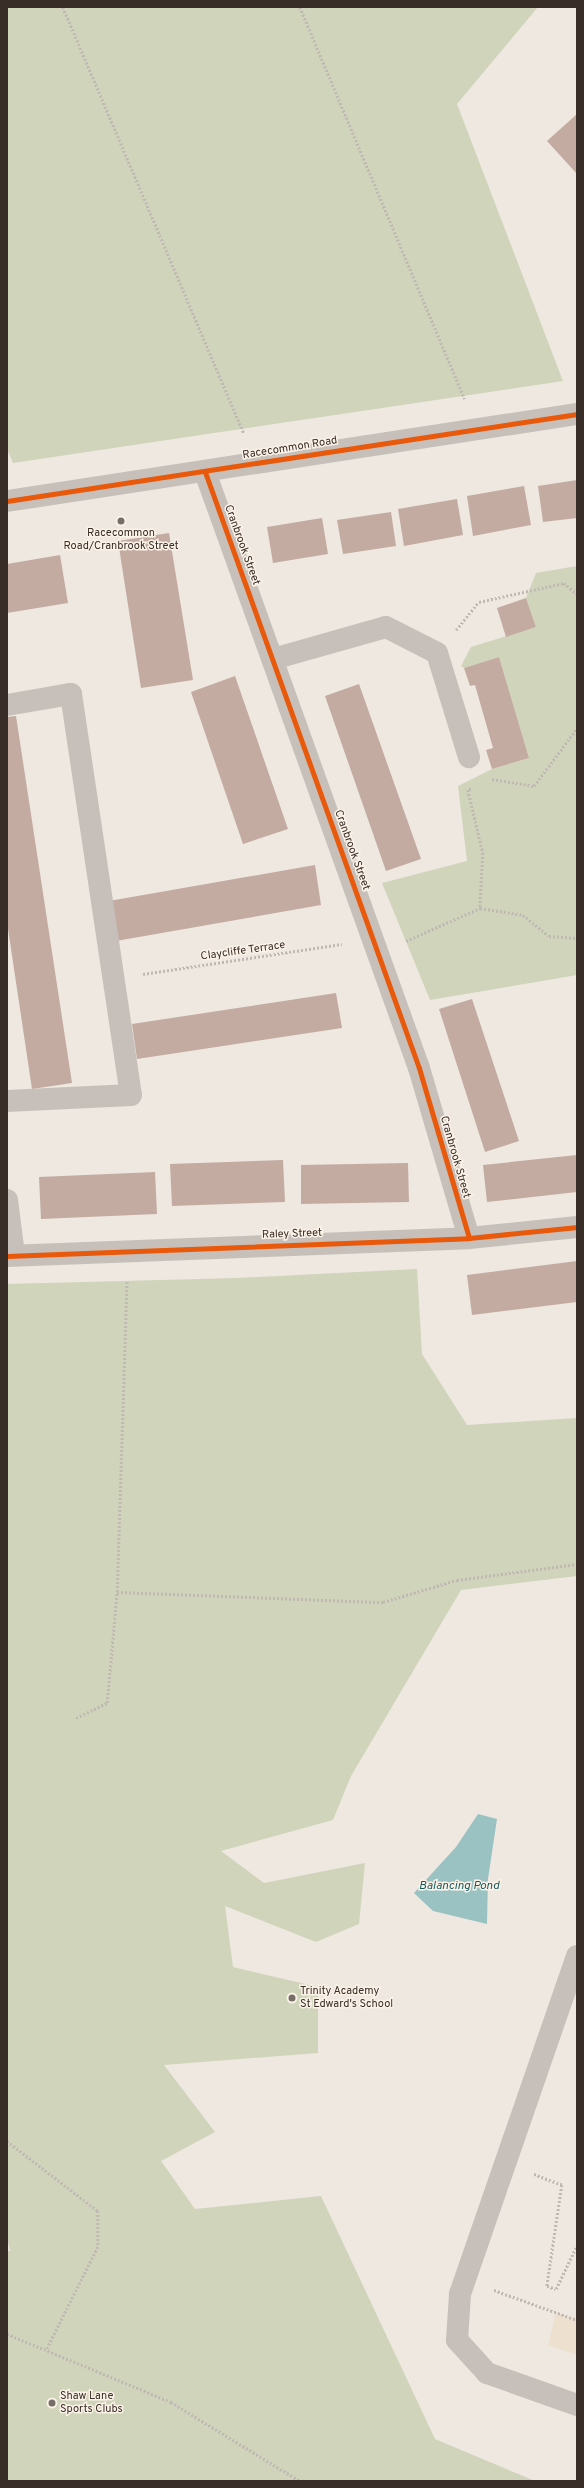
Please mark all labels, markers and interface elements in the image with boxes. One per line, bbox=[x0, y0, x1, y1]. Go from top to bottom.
street label: Racecommon Road bbox=[242, 434, 338, 462]
street label: Cranbrook Street bbox=[221, 503, 263, 587]
marker: Racecommon Road/Cranbrook Street bbox=[116, 516, 126, 526]
place label: Racecommon Road/Cranbrook Street bbox=[63, 527, 179, 553]
street label: Cranbrook Street bbox=[331, 808, 373, 892]
street label: Claycliffe Terrace bbox=[200, 938, 286, 964]
street label: Cranbrook Street bbox=[437, 1115, 473, 1199]
street label: Raley Street bbox=[262, 1226, 322, 1242]
water label: Balancing Pond bbox=[419, 1880, 499, 1894]
place label: Trinity Academy St Edward's School bbox=[300, 1985, 393, 2011]
marker: Trinity Academy St Edward's School bbox=[287, 1993, 297, 2003]
place label: Shaw Lane Sports Clubs bbox=[60, 2390, 123, 2416]
marker: Shaw Lane Sports Clubs bbox=[47, 2398, 57, 2408]

